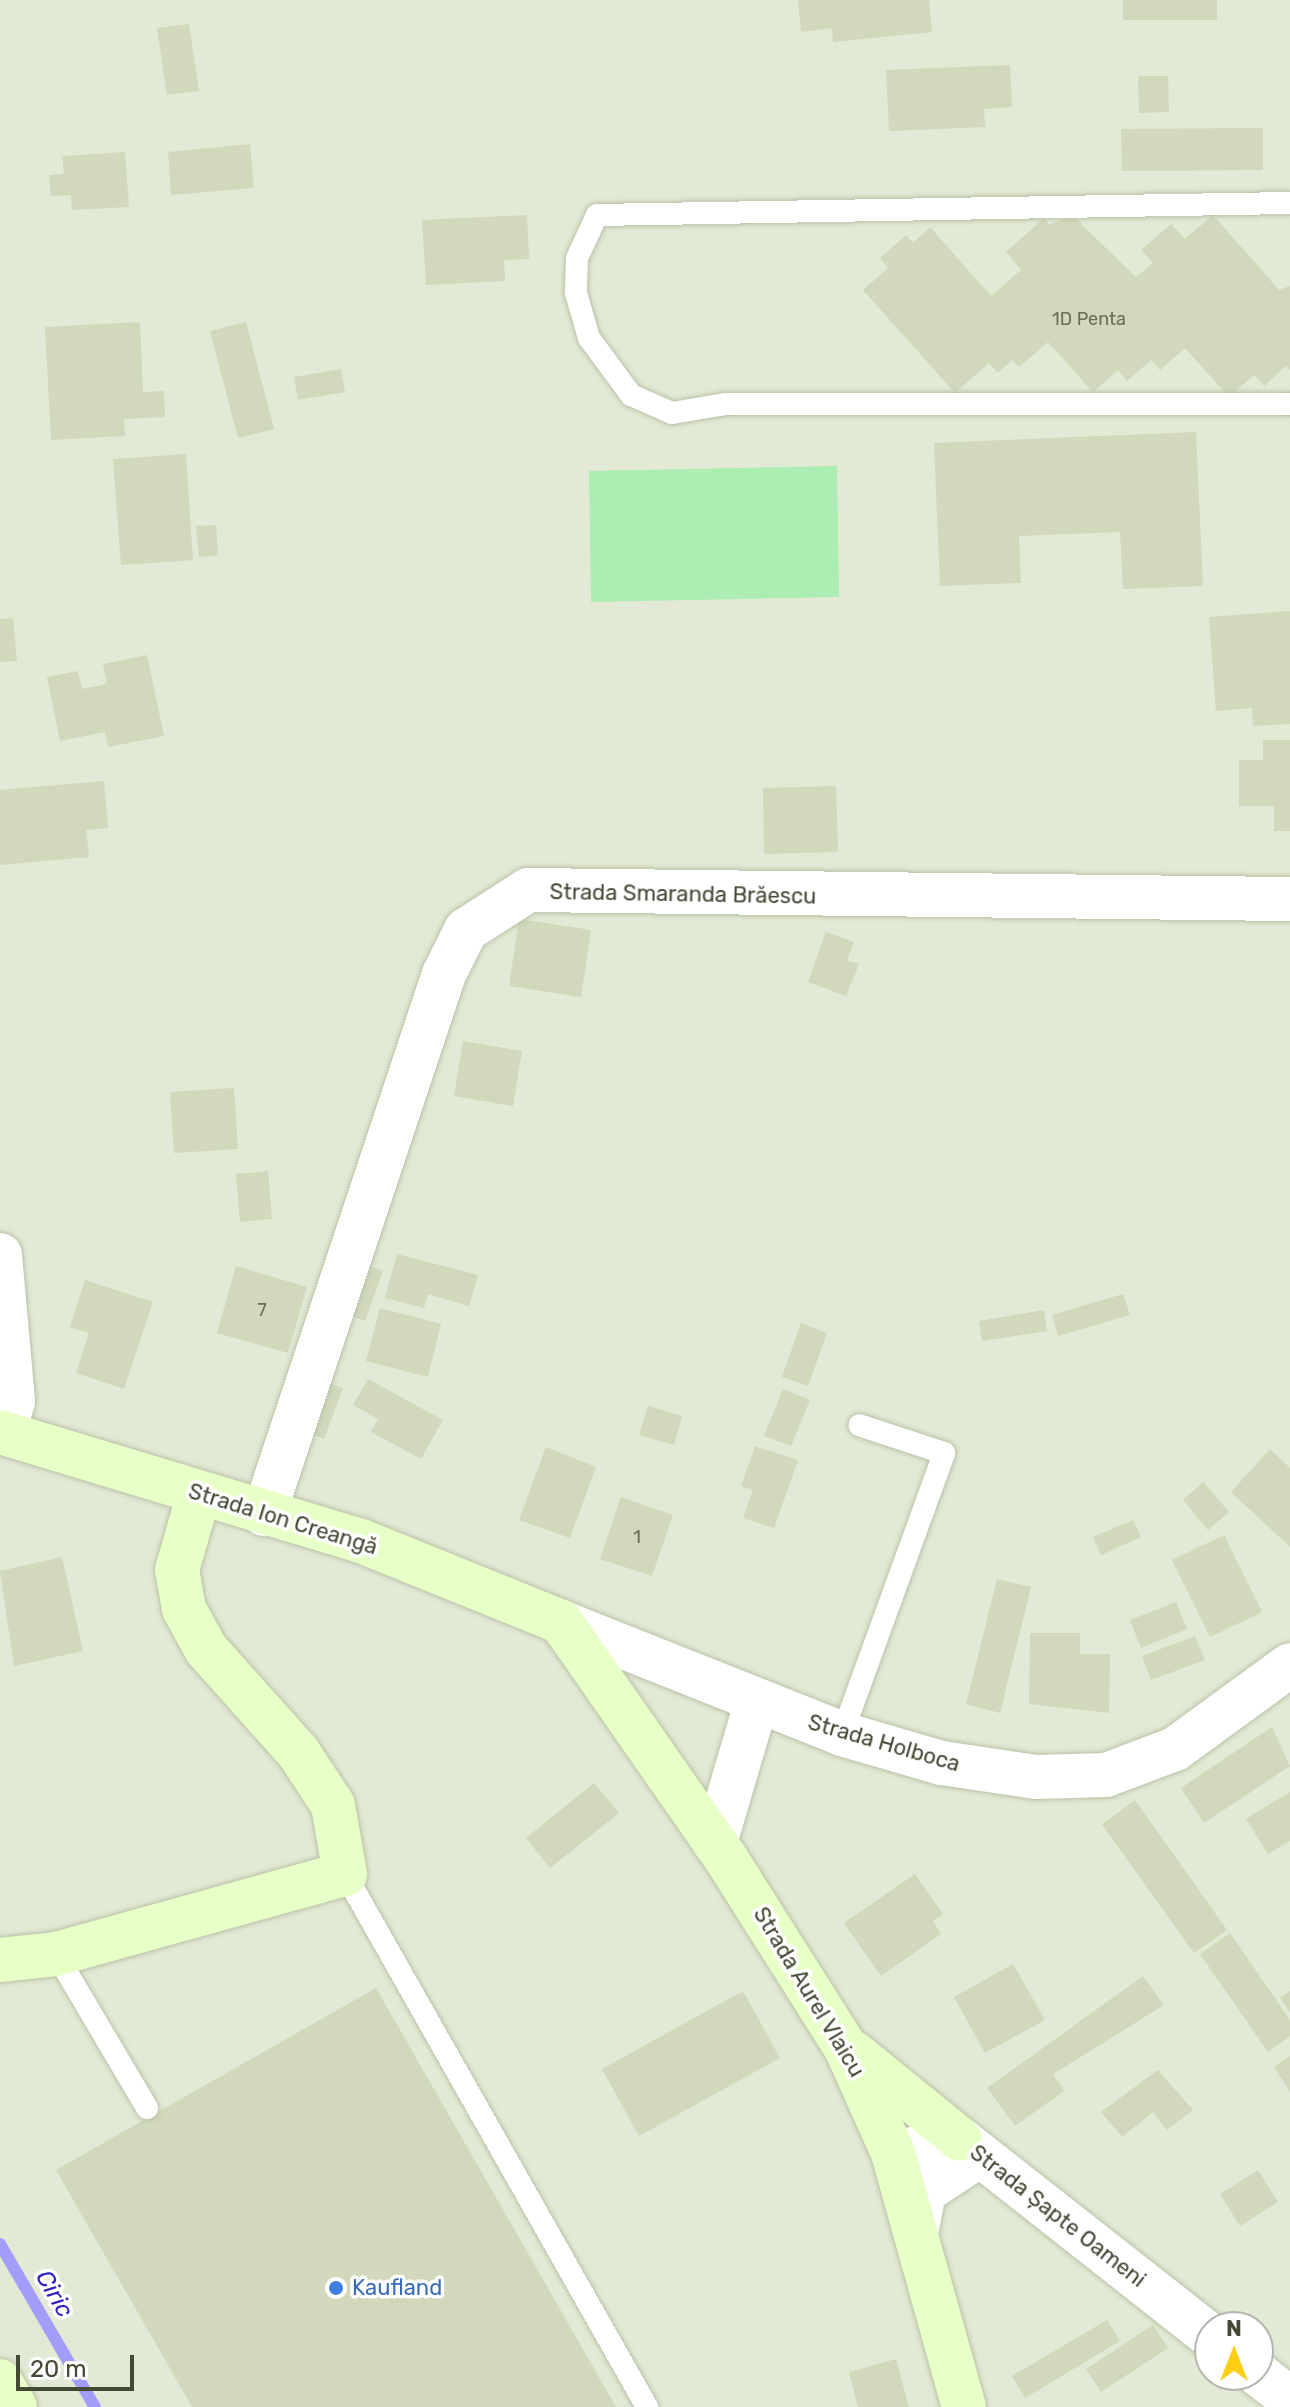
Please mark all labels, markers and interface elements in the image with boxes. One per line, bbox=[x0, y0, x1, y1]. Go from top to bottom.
house number: 1D Penta bbox=[1052, 308, 1126, 330]
street label: Strada Smaranda Brăescu bbox=[549, 878, 817, 910]
house number: 7 bbox=[257, 1299, 267, 1321]
street label: Strada Ion Creangă bbox=[185, 1478, 381, 1560]
house number: 1 bbox=[633, 1526, 641, 1548]
street label: Strada Holboca bbox=[805, 1709, 963, 1777]
street label: Strada Aurel Vlaicu bbox=[747, 1902, 871, 2082]
street label: Strada Șapte Oameni bbox=[965, 2139, 1151, 2293]
water label: Ciric bbox=[29, 2265, 79, 2323]
place label: Kaufland bbox=[352, 2275, 442, 2301]
marker: Kaufland bbox=[327, 2279, 345, 2297]
north arrow bbox=[1194, 2311, 1274, 2391]
text: N bbox=[1226, 2315, 1242, 2342]
scale bar bbox=[20, 2339, 138, 2389]
text: 20 m bbox=[30, 2355, 87, 2383]

